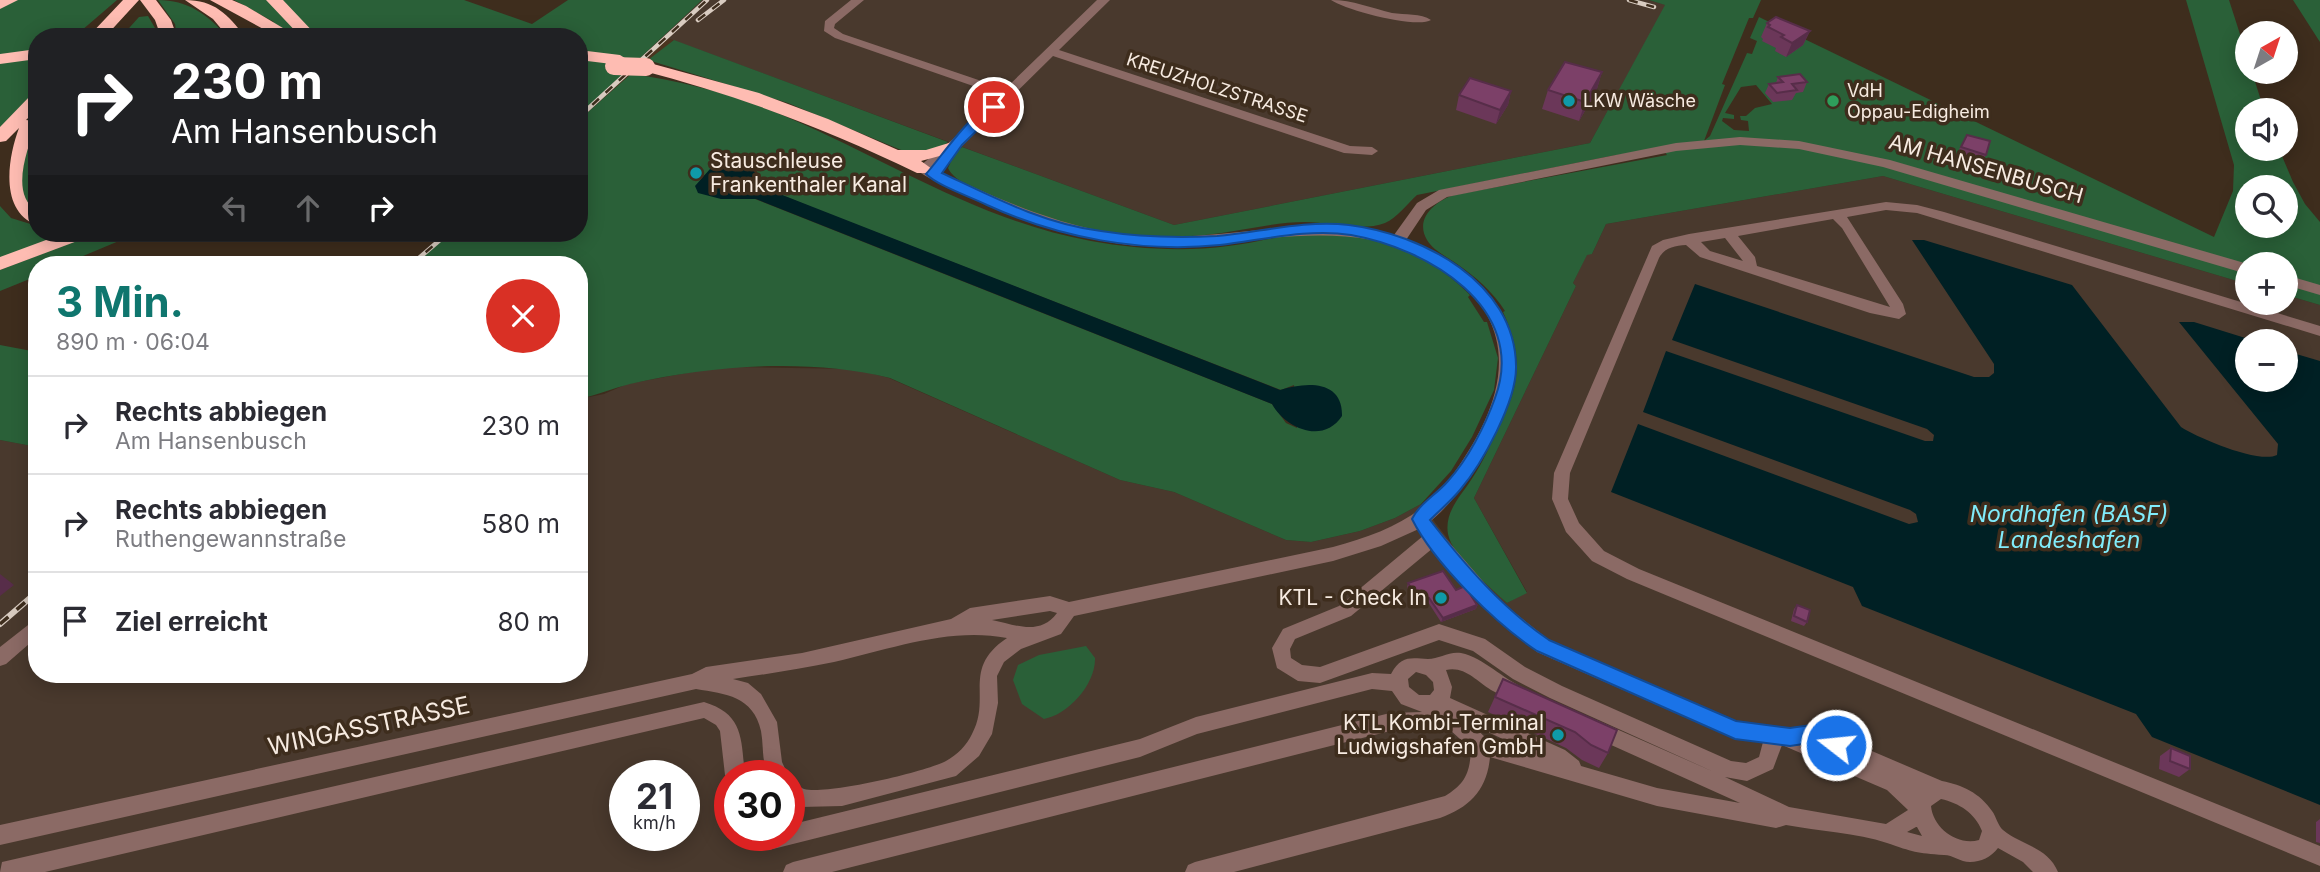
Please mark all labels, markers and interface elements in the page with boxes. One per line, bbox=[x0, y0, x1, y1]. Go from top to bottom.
north arrow bbox=[2235, 21, 2298, 84]
map controls bbox=[2235, 21, 2298, 392]
street label: KREUZHOLZSTRASSE bbox=[1124, 48, 1310, 127]
text: 230 m bbox=[171, 52, 323, 111]
icon: right bbox=[56, 56, 147, 147]
pin bbox=[964, 77, 1024, 137]
place label: VdH Oppau-Edigheim bbox=[1847, 80, 1990, 122]
icon: arrive bbox=[975, 88, 1013, 126]
place label: LKW Wäsche bbox=[1583, 90, 1696, 111]
marker: LKW Wäsche bbox=[1561, 93, 1577, 109]
marker: VdH Oppau-Edigheim bbox=[1825, 93, 1841, 109]
button: sound bbox=[2235, 98, 2298, 161]
text: Am Hansenbusch bbox=[171, 112, 438, 151]
street label: AM HANSENBUSCH bbox=[1886, 129, 2086, 208]
place label: Stauschleuse Frankenthaler Kanal bbox=[710, 148, 907, 197]
marker: Stauschleuse Frankenthaler Kanal bbox=[688, 165, 704, 181]
button: search bbox=[2235, 175, 2298, 238]
icon: left bbox=[216, 189, 254, 227]
icon: ahead bbox=[289, 189, 327, 227]
icon: right bbox=[362, 189, 400, 227]
button: + bbox=[2235, 252, 2298, 315]
text: 3 Min. bbox=[56, 276, 184, 327]
button: close bbox=[486, 279, 560, 353]
text: 890 m · 06:04 bbox=[56, 328, 210, 356]
button: − bbox=[2235, 329, 2298, 392]
text: Rechts abbiegen bbox=[115, 396, 327, 427]
icon: right bbox=[56, 406, 94, 444]
text: 230 m bbox=[482, 410, 560, 441]
text: Am Hansenbusch bbox=[115, 427, 307, 455]
text: Rechts abbiegen bbox=[115, 494, 327, 525]
water label: Nordhafen (BASF) Landeshafen bbox=[1970, 500, 2168, 554]
icon: right bbox=[56, 504, 94, 542]
text: 580 m bbox=[482, 508, 560, 539]
text: Ruthengewannstraße bbox=[115, 525, 346, 553]
place label: KTL - Check In bbox=[1279, 585, 1427, 610]
marker: KTL - Check In bbox=[1433, 590, 1449, 606]
icon: arrive bbox=[56, 602, 94, 640]
text: Ziel erreicht bbox=[115, 606, 268, 637]
text: 80 m bbox=[497, 606, 560, 637]
street label: WINGASSTRASSE bbox=[265, 690, 472, 761]
position arrow bbox=[1799, 708, 1873, 782]
place label: KTL Kombi-Terminal Ludwigshafen GmbH bbox=[1336, 710, 1544, 759]
marker: KTL Kombi-Terminal Ludwigshafen GmbH bbox=[1550, 727, 1566, 743]
speed limit sign: 30 bbox=[714, 760, 805, 851]
text: 21 bbox=[636, 775, 673, 817]
text: km/h bbox=[633, 812, 676, 833]

